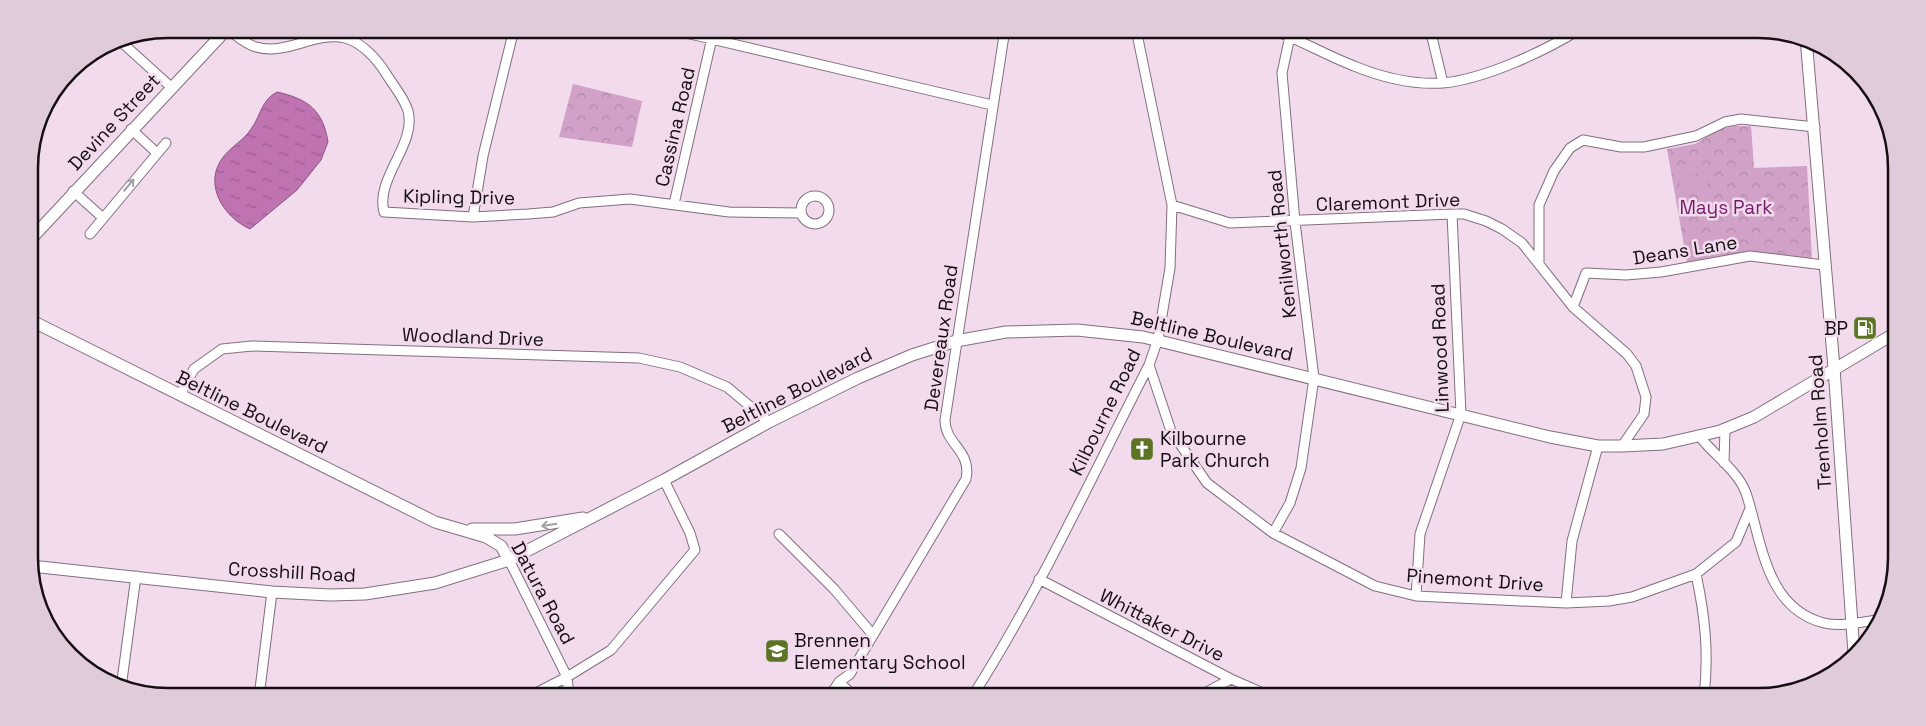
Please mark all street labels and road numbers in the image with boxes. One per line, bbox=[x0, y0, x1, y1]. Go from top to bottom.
street label: Cassina Road bbox=[649, 65, 701, 189]
street label: Devine Street bbox=[63, 68, 165, 176]
street label: Kenilworth Road bbox=[1262, 168, 1302, 320]
street label: Kipling Drive bbox=[403, 184, 515, 210]
street label: Claremont Drive bbox=[1315, 187, 1461, 217]
street label: Deans Lane bbox=[1631, 229, 1739, 271]
street label: Devereaux Road bbox=[918, 263, 964, 413]
street label: Linwood Road bbox=[1425, 283, 1455, 413]
street label: Beltline Boulevard bbox=[1128, 305, 1296, 367]
street label: Woodland Drive bbox=[402, 322, 544, 352]
street label: Beltline Boulevard bbox=[718, 341, 876, 439]
street label: Kilbourne Road bbox=[1063, 344, 1147, 480]
street label: Trenholm Road bbox=[1803, 354, 1837, 490]
street label: Beltline Boulevard bbox=[172, 364, 332, 460]
street label: Datura Road bbox=[506, 537, 580, 649]
street label: Crosshill Road bbox=[227, 556, 357, 588]
street label: Pinemont Drive bbox=[1406, 563, 1544, 597]
street label: Whittaker Drive bbox=[1095, 583, 1229, 667]

